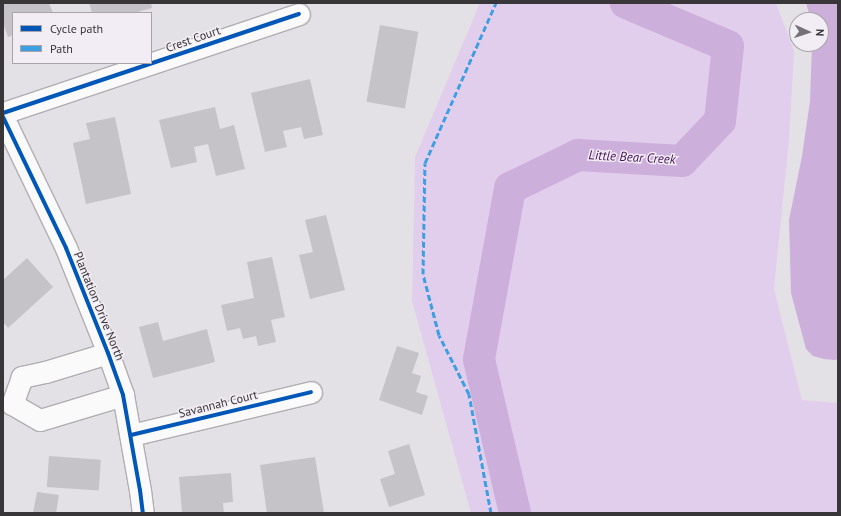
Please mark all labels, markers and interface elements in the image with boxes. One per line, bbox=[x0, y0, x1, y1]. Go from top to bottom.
legend bbox=[12, 12, 152, 64]
north arrow bbox=[789, 12, 829, 52]
text: Cycle path bbox=[50, 21, 103, 36]
street label: Crest Court bbox=[164, 23, 222, 55]
text: N bbox=[813, 29, 827, 37]
text: Path bbox=[50, 41, 73, 56]
water label: Little Bear Creek bbox=[588, 148, 676, 168]
street label: Plantation Drive North bbox=[71, 250, 127, 362]
street label: Savannah Court bbox=[177, 387, 259, 421]

